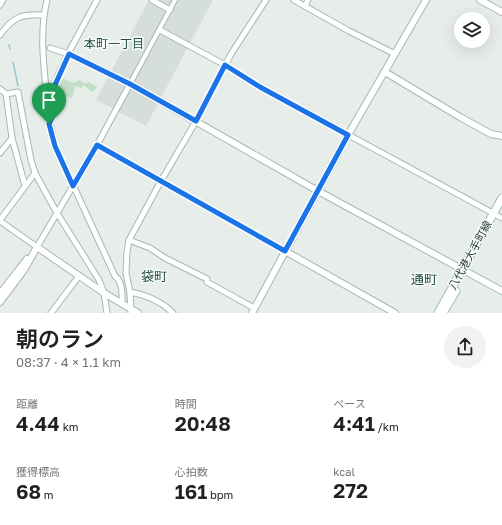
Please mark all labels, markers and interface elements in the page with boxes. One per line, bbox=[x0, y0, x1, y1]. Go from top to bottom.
map controls bbox=[454, 12, 490, 48]
button: layers bbox=[454, 12, 490, 48]
district label: 本町一丁目 bbox=[84, 36, 144, 51]
pin bbox=[32, 83, 66, 124]
icon: arrive bbox=[38, 89, 60, 111]
street label: 八代港大手町線 bbox=[445, 218, 494, 292]
district label: 袋町 bbox=[141, 268, 167, 284]
district label: 通町 bbox=[411, 271, 437, 287]
text: 朝のラン bbox=[16, 325, 104, 352]
button: share bbox=[444, 326, 486, 368]
text: 08:37 · 4 × 1.1 km bbox=[16, 354, 121, 370]
text: 距離 bbox=[16, 397, 38, 410]
text: 時間 bbox=[175, 397, 197, 410]
text: ペース bbox=[333, 397, 366, 410]
text: 4.44 bbox=[16, 411, 60, 435]
text: 20:48 bbox=[175, 411, 231, 435]
text: 4:41 bbox=[333, 411, 375, 435]
text: km bbox=[60, 420, 79, 433]
text: /km bbox=[375, 420, 399, 433]
text: 獲得標高 bbox=[16, 465, 60, 478]
text: 心拍数 bbox=[175, 465, 208, 478]
text: kcal bbox=[333, 465, 355, 478]
text: 272 bbox=[333, 478, 368, 502]
text: 68 bbox=[16, 479, 41, 503]
text: 161 bbox=[175, 479, 207, 503]
text: m bbox=[41, 488, 54, 501]
text: bpm bbox=[207, 488, 233, 501]

